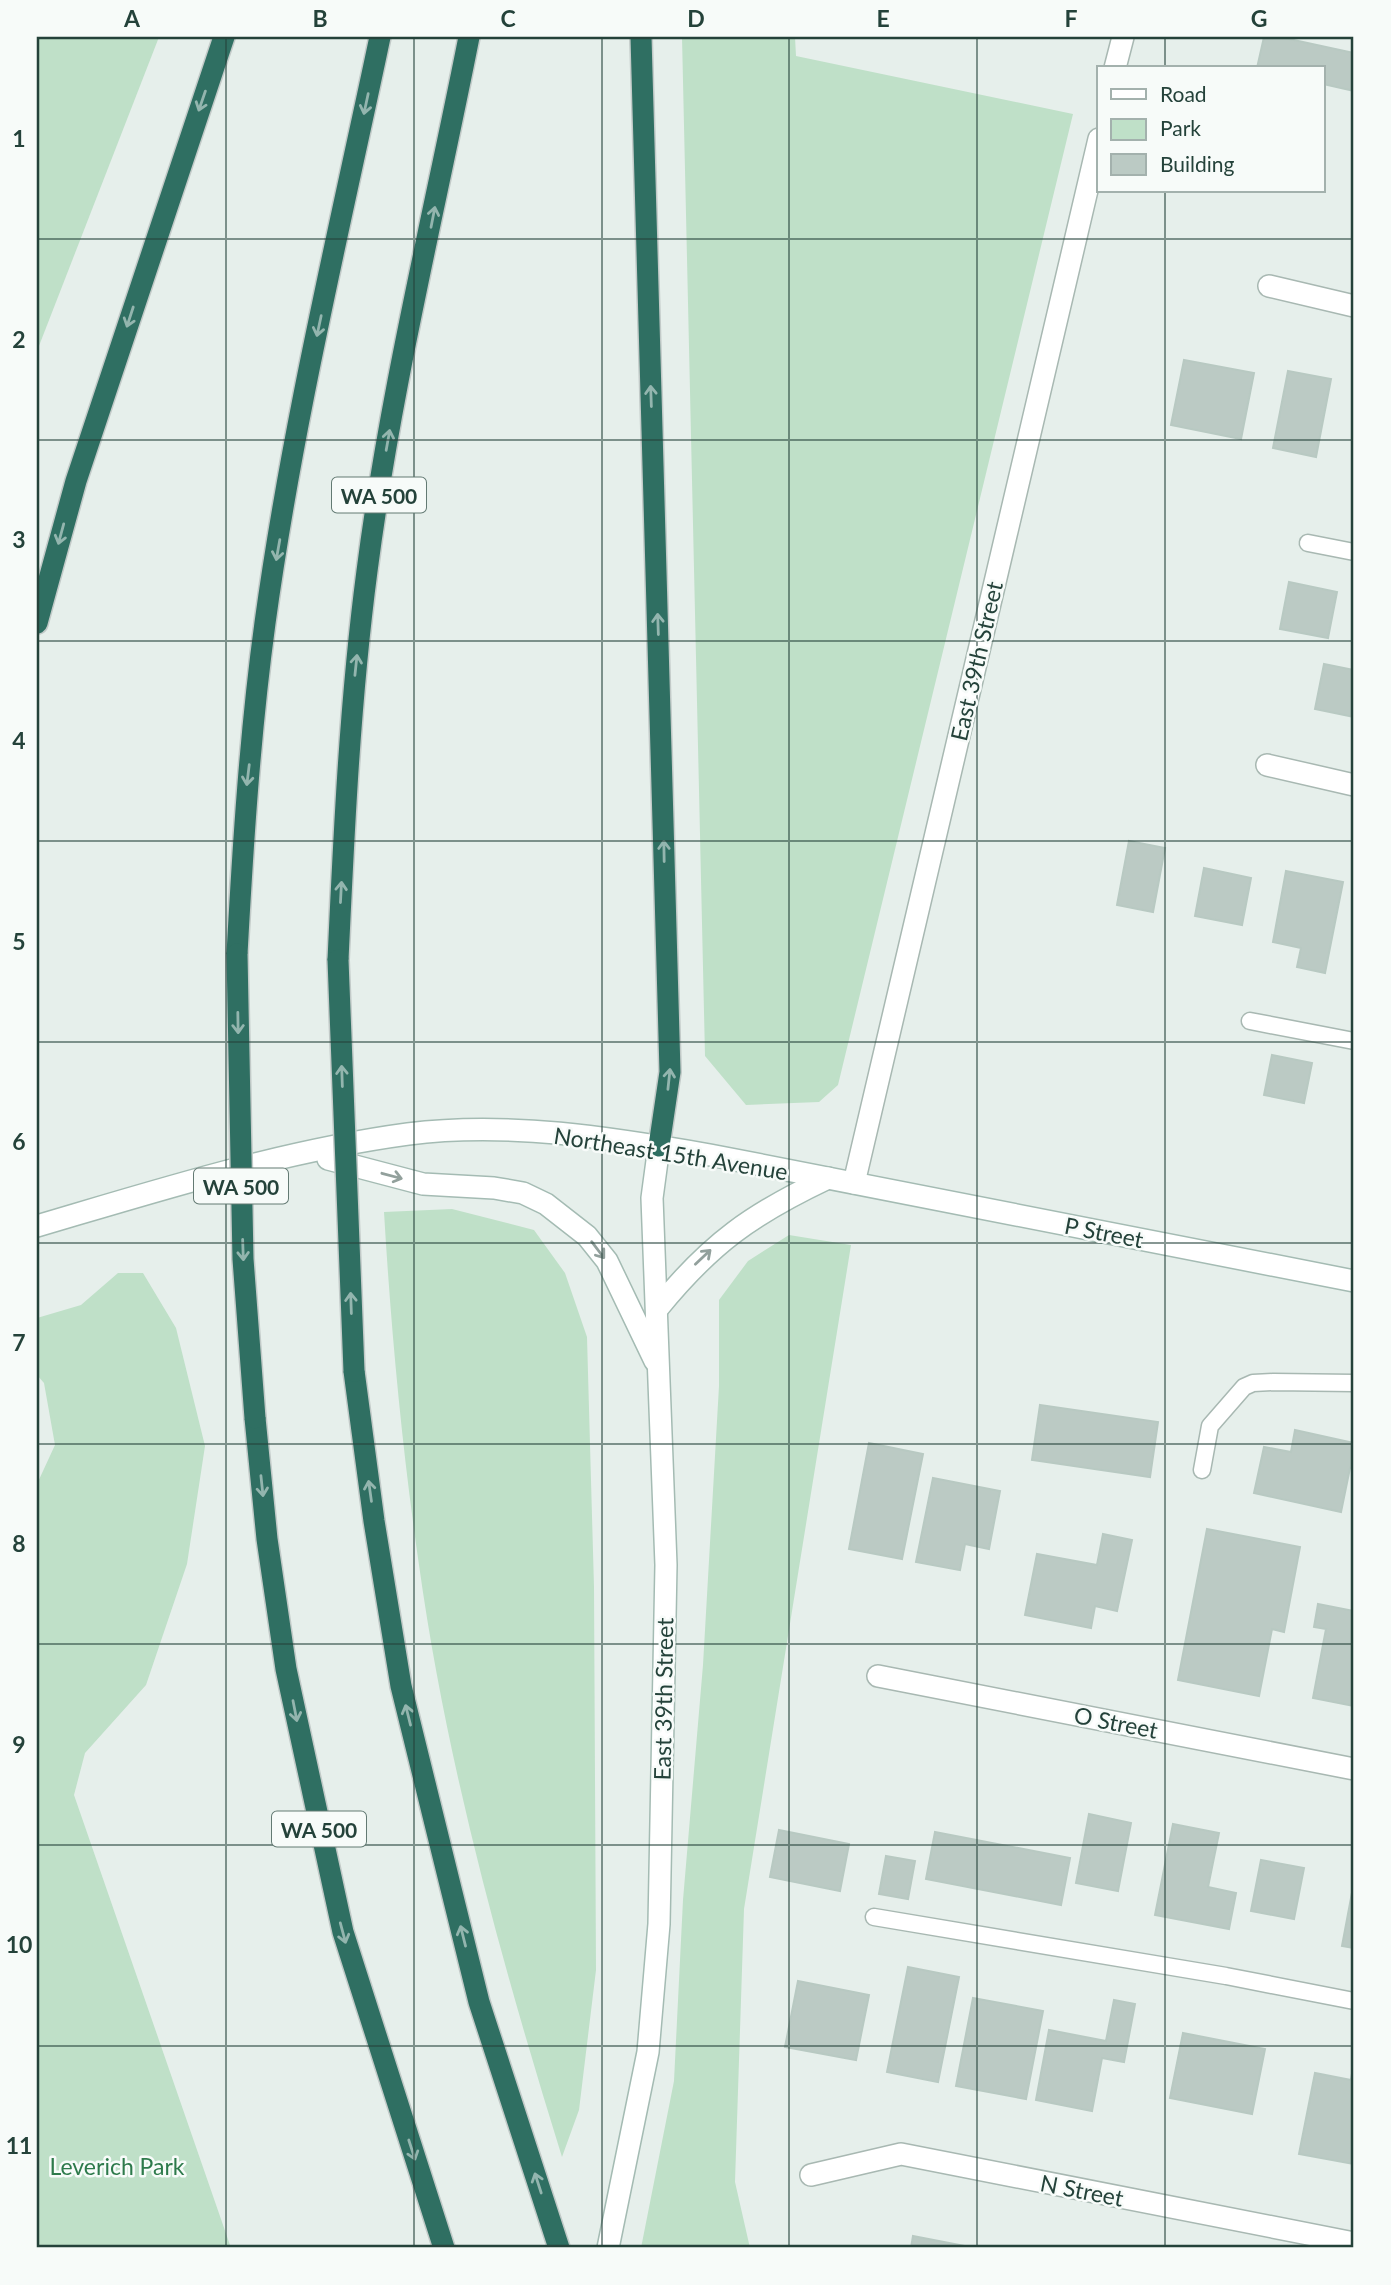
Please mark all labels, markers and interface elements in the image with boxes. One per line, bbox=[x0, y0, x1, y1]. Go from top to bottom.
text: A bbox=[123, 4, 141, 32]
text: B bbox=[312, 4, 328, 32]
text: C bbox=[500, 4, 516, 32]
text: D bbox=[687, 4, 705, 32]
text: E bbox=[876, 4, 890, 32]
text: F bbox=[1064, 4, 1078, 32]
text: G bbox=[1251, 4, 1267, 32]
legend bbox=[1097, 66, 1324, 192]
text: Road bbox=[1160, 81, 1207, 106]
one-way arrow bbox=[195, 90, 207, 112]
one-way arrow bbox=[359, 92, 373, 115]
text: Park bbox=[1160, 115, 1201, 140]
text: 1 bbox=[12, 124, 26, 152]
text: Building bbox=[1160, 151, 1235, 176]
one-way arrow bbox=[426, 206, 440, 229]
one-way arrow bbox=[123, 306, 135, 328]
one-way arrow bbox=[312, 314, 326, 337]
text: 2 bbox=[12, 325, 26, 353]
one-way arrow bbox=[645, 385, 658, 408]
one-way arrow bbox=[382, 429, 395, 452]
road number: WA 500 bbox=[332, 477, 426, 512]
one-way arrow bbox=[54, 522, 67, 545]
text: 3 bbox=[12, 525, 26, 553]
one-way arrow bbox=[271, 538, 284, 561]
street label: East 39th Street bbox=[944, 578, 1008, 743]
one-way arrow bbox=[651, 613, 665, 636]
one-way arrow bbox=[350, 655, 363, 677]
text: 4 bbox=[12, 726, 26, 754]
one-way arrow bbox=[241, 763, 254, 786]
one-way arrow bbox=[658, 840, 671, 863]
one-way arrow bbox=[335, 881, 348, 904]
text: 5 bbox=[12, 927, 26, 955]
one-way arrow bbox=[231, 1011, 245, 1034]
one-way arrow bbox=[336, 1064, 349, 1087]
one-way arrow bbox=[662, 1068, 675, 1090]
street label: Northeast 15th Avenue bbox=[552, 1121, 790, 1185]
text: 6 bbox=[12, 1127, 26, 1155]
road number: WA 500 bbox=[194, 1168, 288, 1204]
one-way arrow bbox=[381, 1170, 403, 1183]
street label: P Street bbox=[1062, 1211, 1146, 1253]
one-way arrow bbox=[236, 1238, 249, 1261]
one-way arrow bbox=[590, 1240, 605, 1259]
one-way arrow bbox=[694, 1249, 712, 1265]
one-way arrow bbox=[345, 1292, 358, 1315]
text: 7 bbox=[12, 1328, 26, 1356]
one-way arrow bbox=[255, 1474, 268, 1497]
one-way arrow bbox=[363, 1480, 376, 1503]
text: 8 bbox=[12, 1529, 26, 1557]
street label: East 39th Street bbox=[648, 1617, 678, 1781]
one-way arrow bbox=[288, 1699, 302, 1722]
street label: O Street bbox=[1072, 1700, 1161, 1744]
one-way arrow bbox=[401, 1704, 414, 1727]
text: 9 bbox=[12, 1730, 26, 1758]
road number: WA 500 bbox=[272, 1812, 366, 1846]
one-way arrow bbox=[338, 1922, 351, 1944]
one-way arrow bbox=[456, 1925, 469, 1948]
text: 10 bbox=[6, 1930, 32, 1958]
text: 11 bbox=[6, 2131, 32, 2159]
one-way arrow bbox=[407, 2138, 420, 2160]
park label: Leverich Park bbox=[49, 2152, 185, 2180]
street label: N Street bbox=[1038, 2168, 1127, 2212]
one-way arrow bbox=[531, 2173, 543, 2195]

